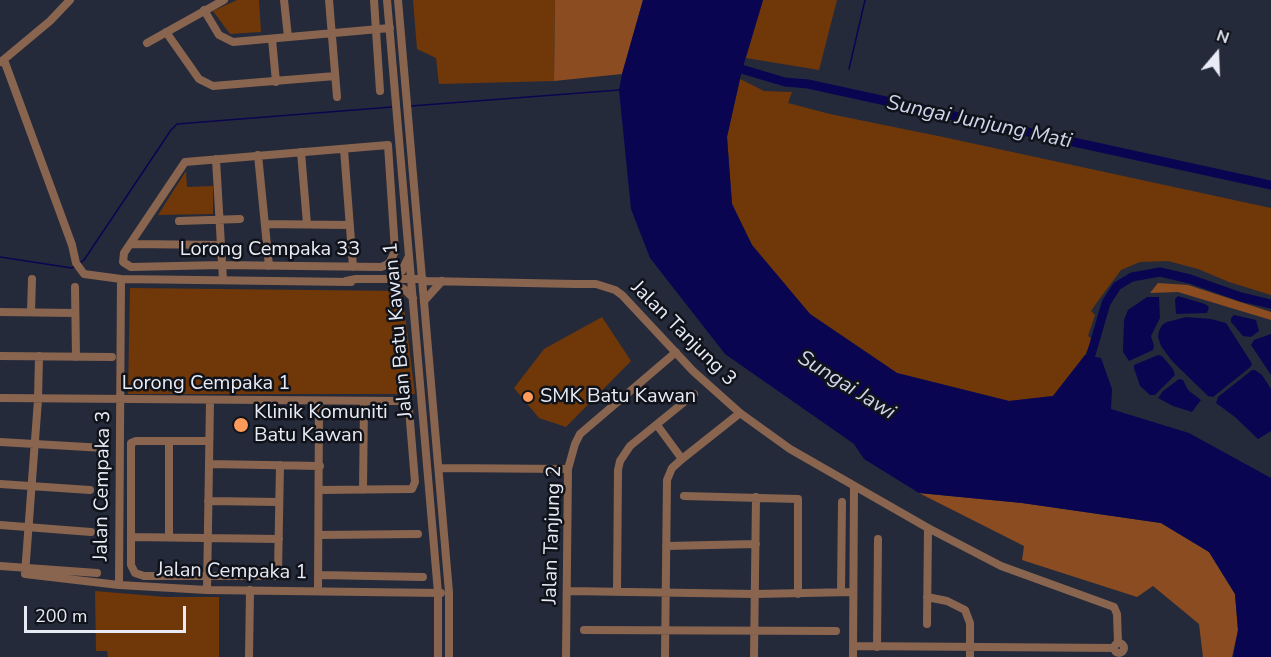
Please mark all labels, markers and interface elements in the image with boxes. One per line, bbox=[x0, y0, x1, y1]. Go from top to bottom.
north arrow bbox=[1187, 24, 1247, 84]
text: N bbox=[1214, 25, 1232, 49]
water label: Sungai Junjung Mati bbox=[884, 91, 1074, 155]
street label: Lorong Cempaka 33 bbox=[180, 238, 360, 262]
street label: Jalan Batu Kawan 1 bbox=[379, 241, 419, 419]
street label: Jalan Tanjung 3 bbox=[625, 276, 741, 392]
water label: Sungai Jawi bbox=[792, 346, 900, 426]
street label: Lorong Cempaka 1 bbox=[122, 372, 290, 396]
place label: SMK Batu Kawan bbox=[540, 385, 696, 409]
marker: SMK Batu Kawan bbox=[521, 390, 535, 404]
place label: Klinik Komuniti Batu Kawan bbox=[254, 401, 388, 448]
street label: Jalan Cempaka 3 bbox=[90, 411, 116, 561]
marker: Klinik Komuniti Batu Kawan bbox=[232, 416, 250, 434]
street label: Jalan Tanjung 2 bbox=[539, 465, 567, 605]
street label: Jalan Cempaka 1 bbox=[157, 559, 307, 585]
scale bar bbox=[27, 594, 189, 632]
text: 200 m bbox=[35, 604, 87, 628]

